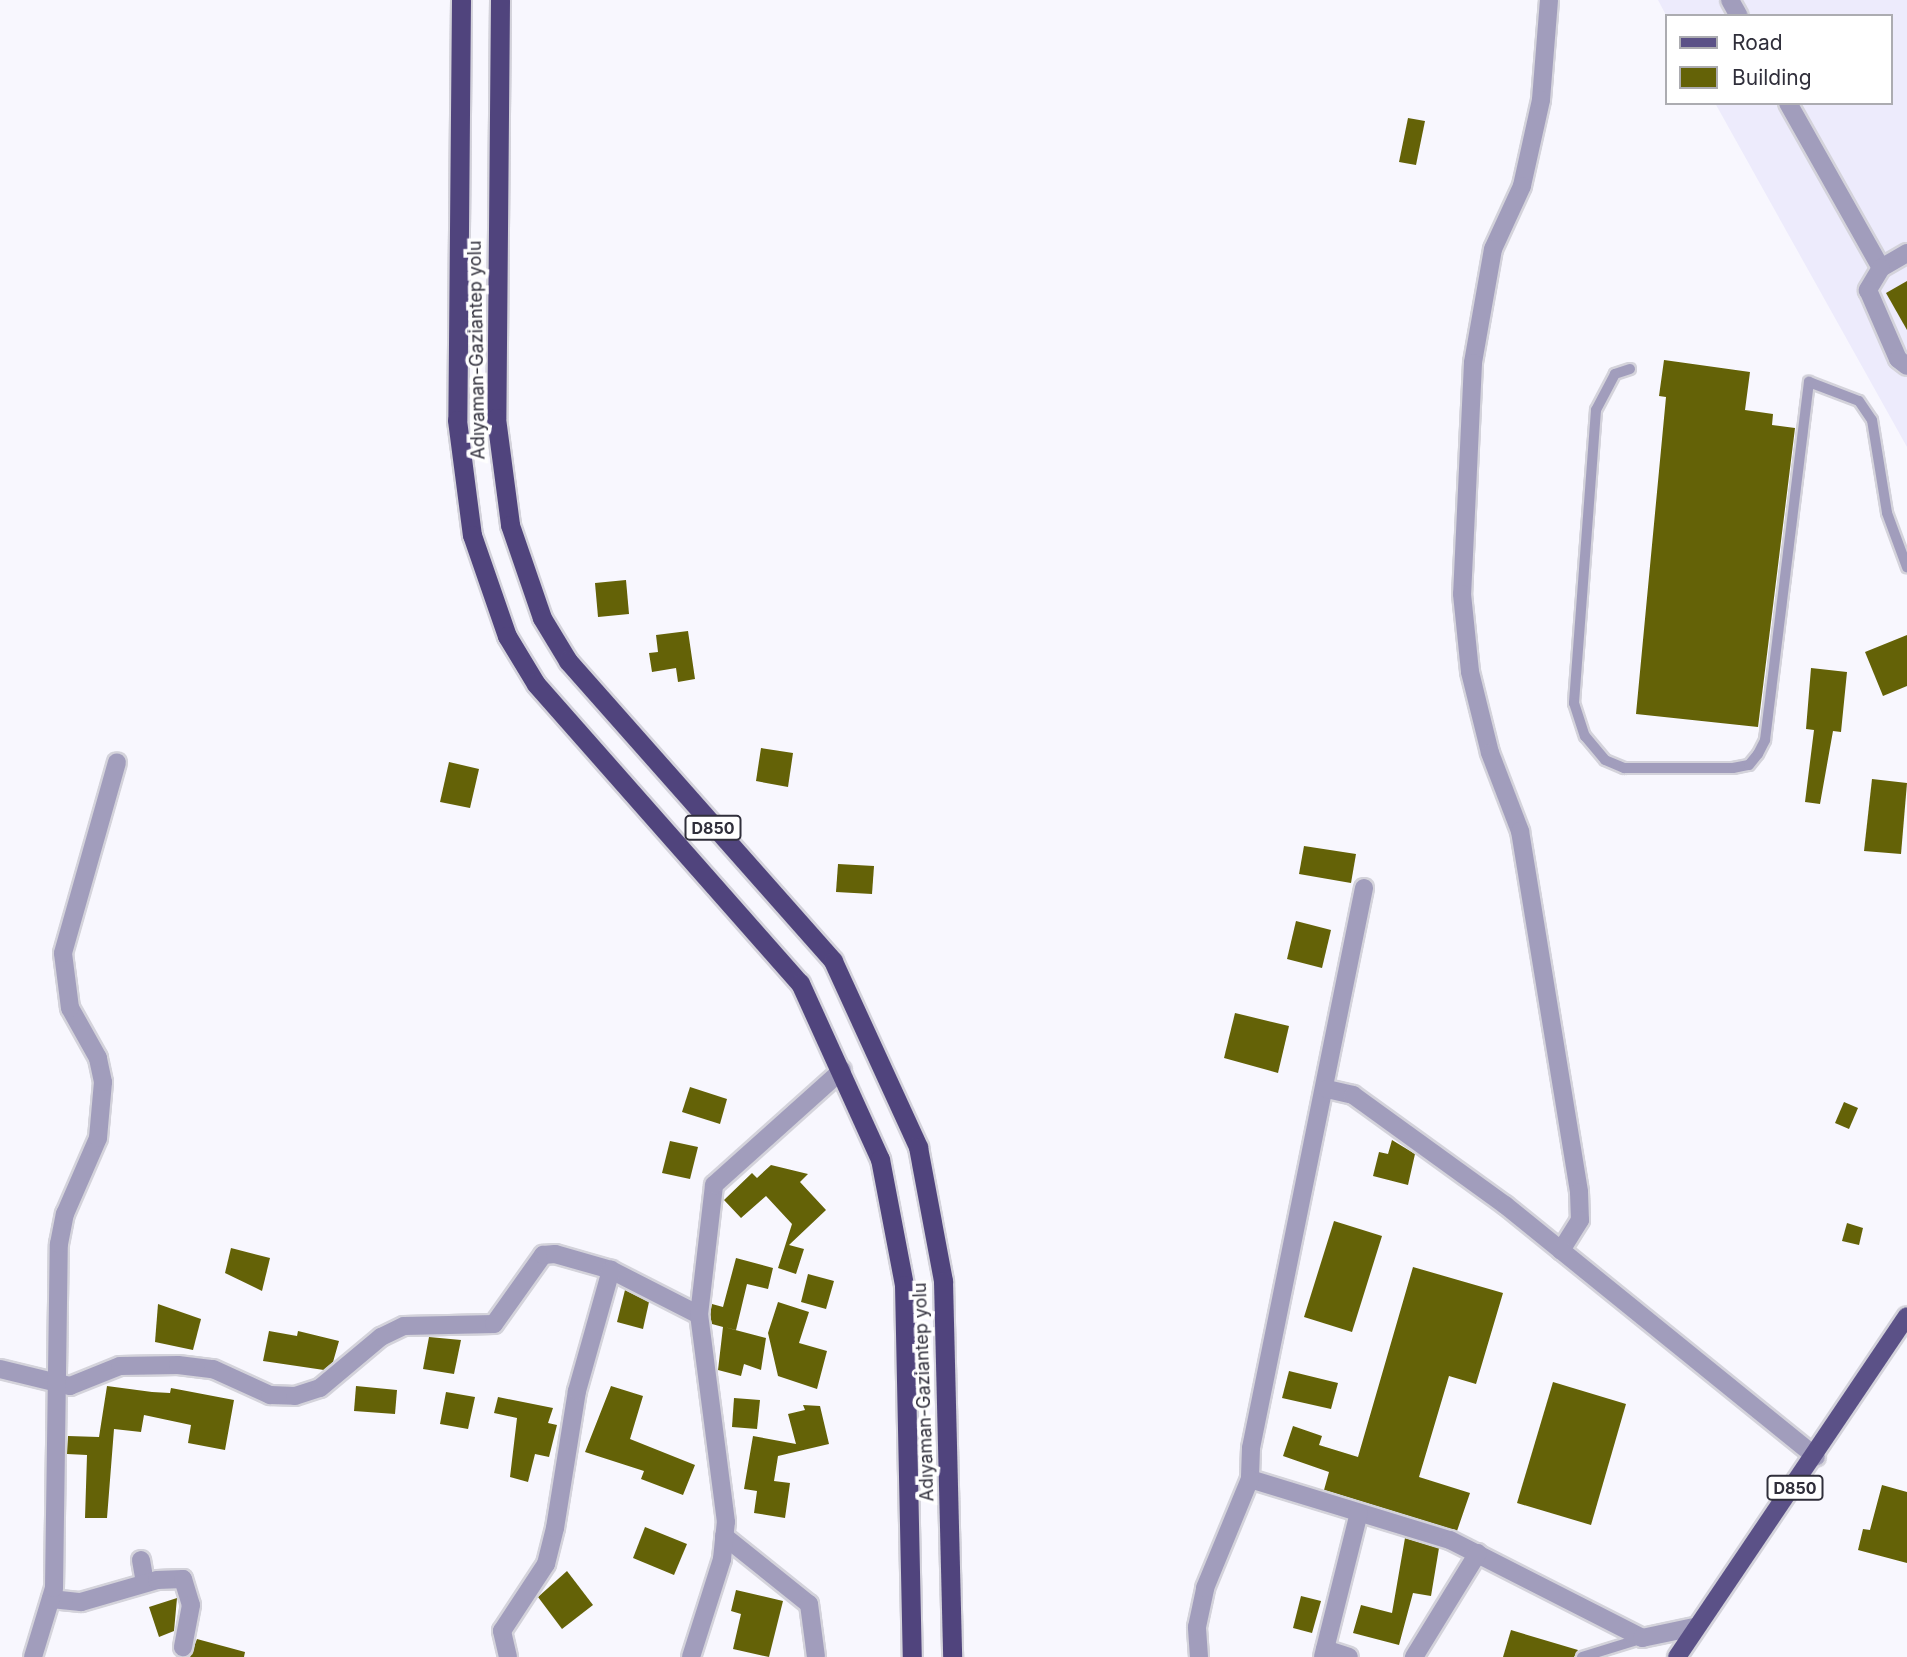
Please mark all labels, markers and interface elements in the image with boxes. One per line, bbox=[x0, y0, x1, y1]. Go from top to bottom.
legend bbox=[1666, 14, 1893, 105]
text: Road bbox=[1732, 30, 1783, 55]
text: Building bbox=[1732, 65, 1812, 90]
street label: Adıyaman-Gaziantep yolu bbox=[464, 240, 490, 460]
road number: D850 bbox=[683, 816, 743, 841]
street label: Adıyaman-Gaziantep yolu bbox=[909, 1282, 939, 1502]
road number: D850 bbox=[1765, 1476, 1825, 1500]

